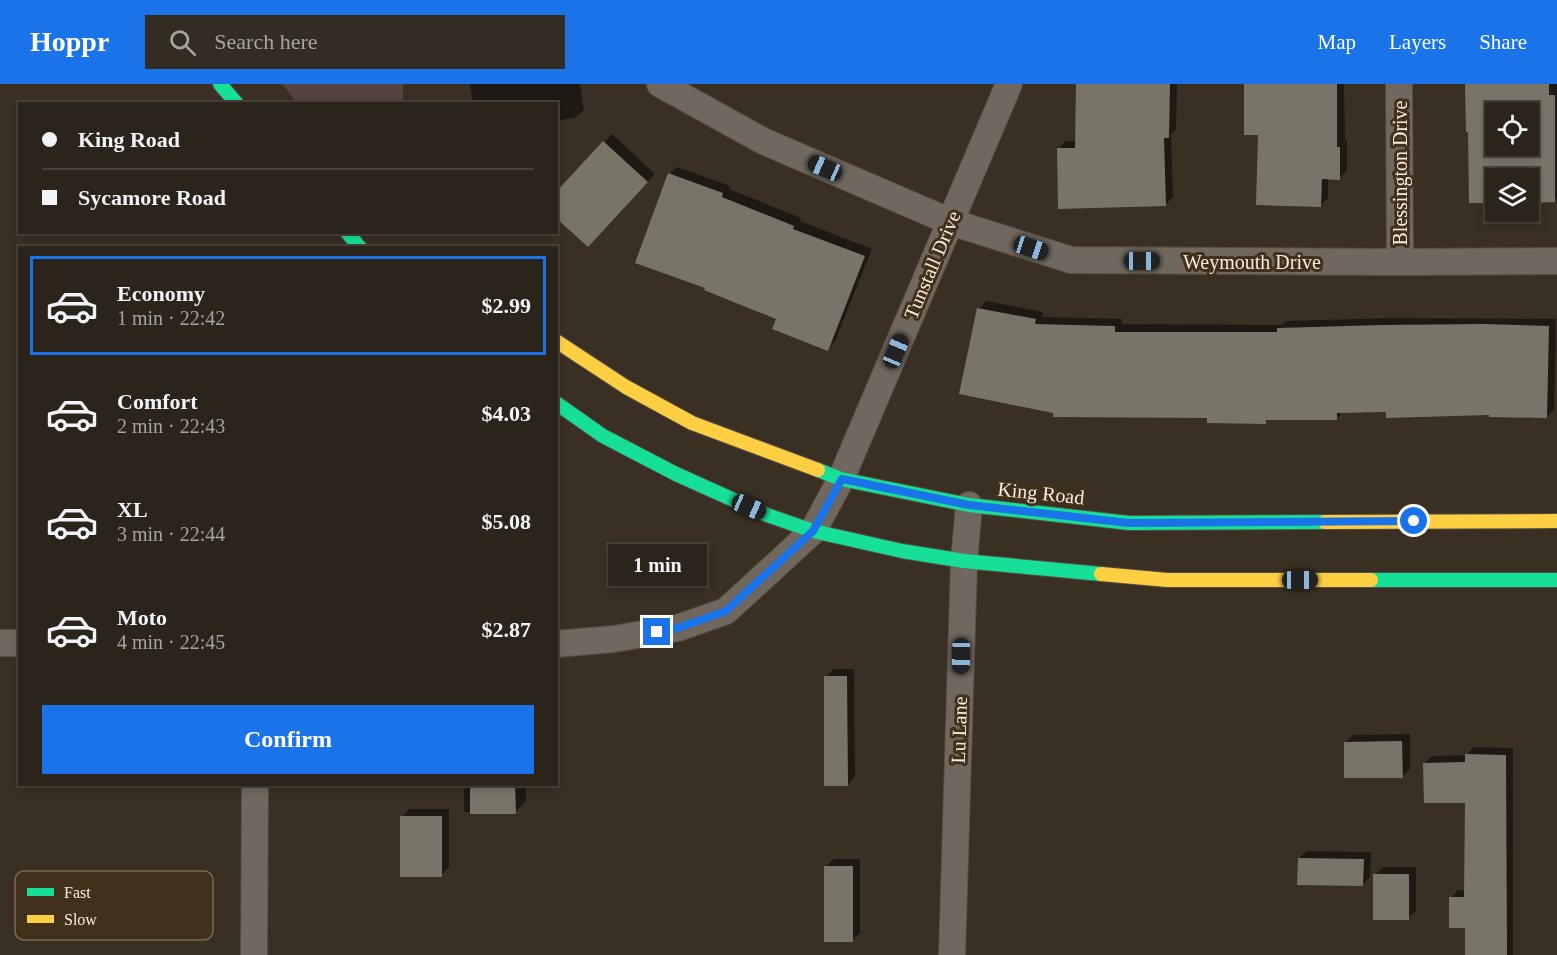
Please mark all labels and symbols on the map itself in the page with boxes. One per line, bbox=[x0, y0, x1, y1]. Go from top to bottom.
street label: Blessington Drive bbox=[1389, 100, 1412, 246]
car bbox=[805, 152, 845, 184]
street label: Tunstall Drive bbox=[899, 207, 965, 322]
car bbox=[1011, 234, 1051, 262]
street label: Weymouth Drive bbox=[1183, 251, 1321, 274]
car bbox=[1124, 252, 1160, 270]
car bbox=[881, 331, 911, 371]
street label: King Road bbox=[996, 478, 1086, 509]
car bbox=[729, 491, 769, 523]
route start bbox=[1400, 507, 1427, 534]
callout: 1 min bbox=[608, 545, 706, 587]
car bbox=[1282, 571, 1318, 589]
route end bbox=[643, 618, 670, 645]
car bbox=[952, 638, 970, 674]
street label: Lu Lane bbox=[947, 696, 971, 764]
legend bbox=[15, 871, 213, 940]
text: Fast bbox=[64, 884, 91, 901]
text: Slow bbox=[64, 911, 97, 928]

